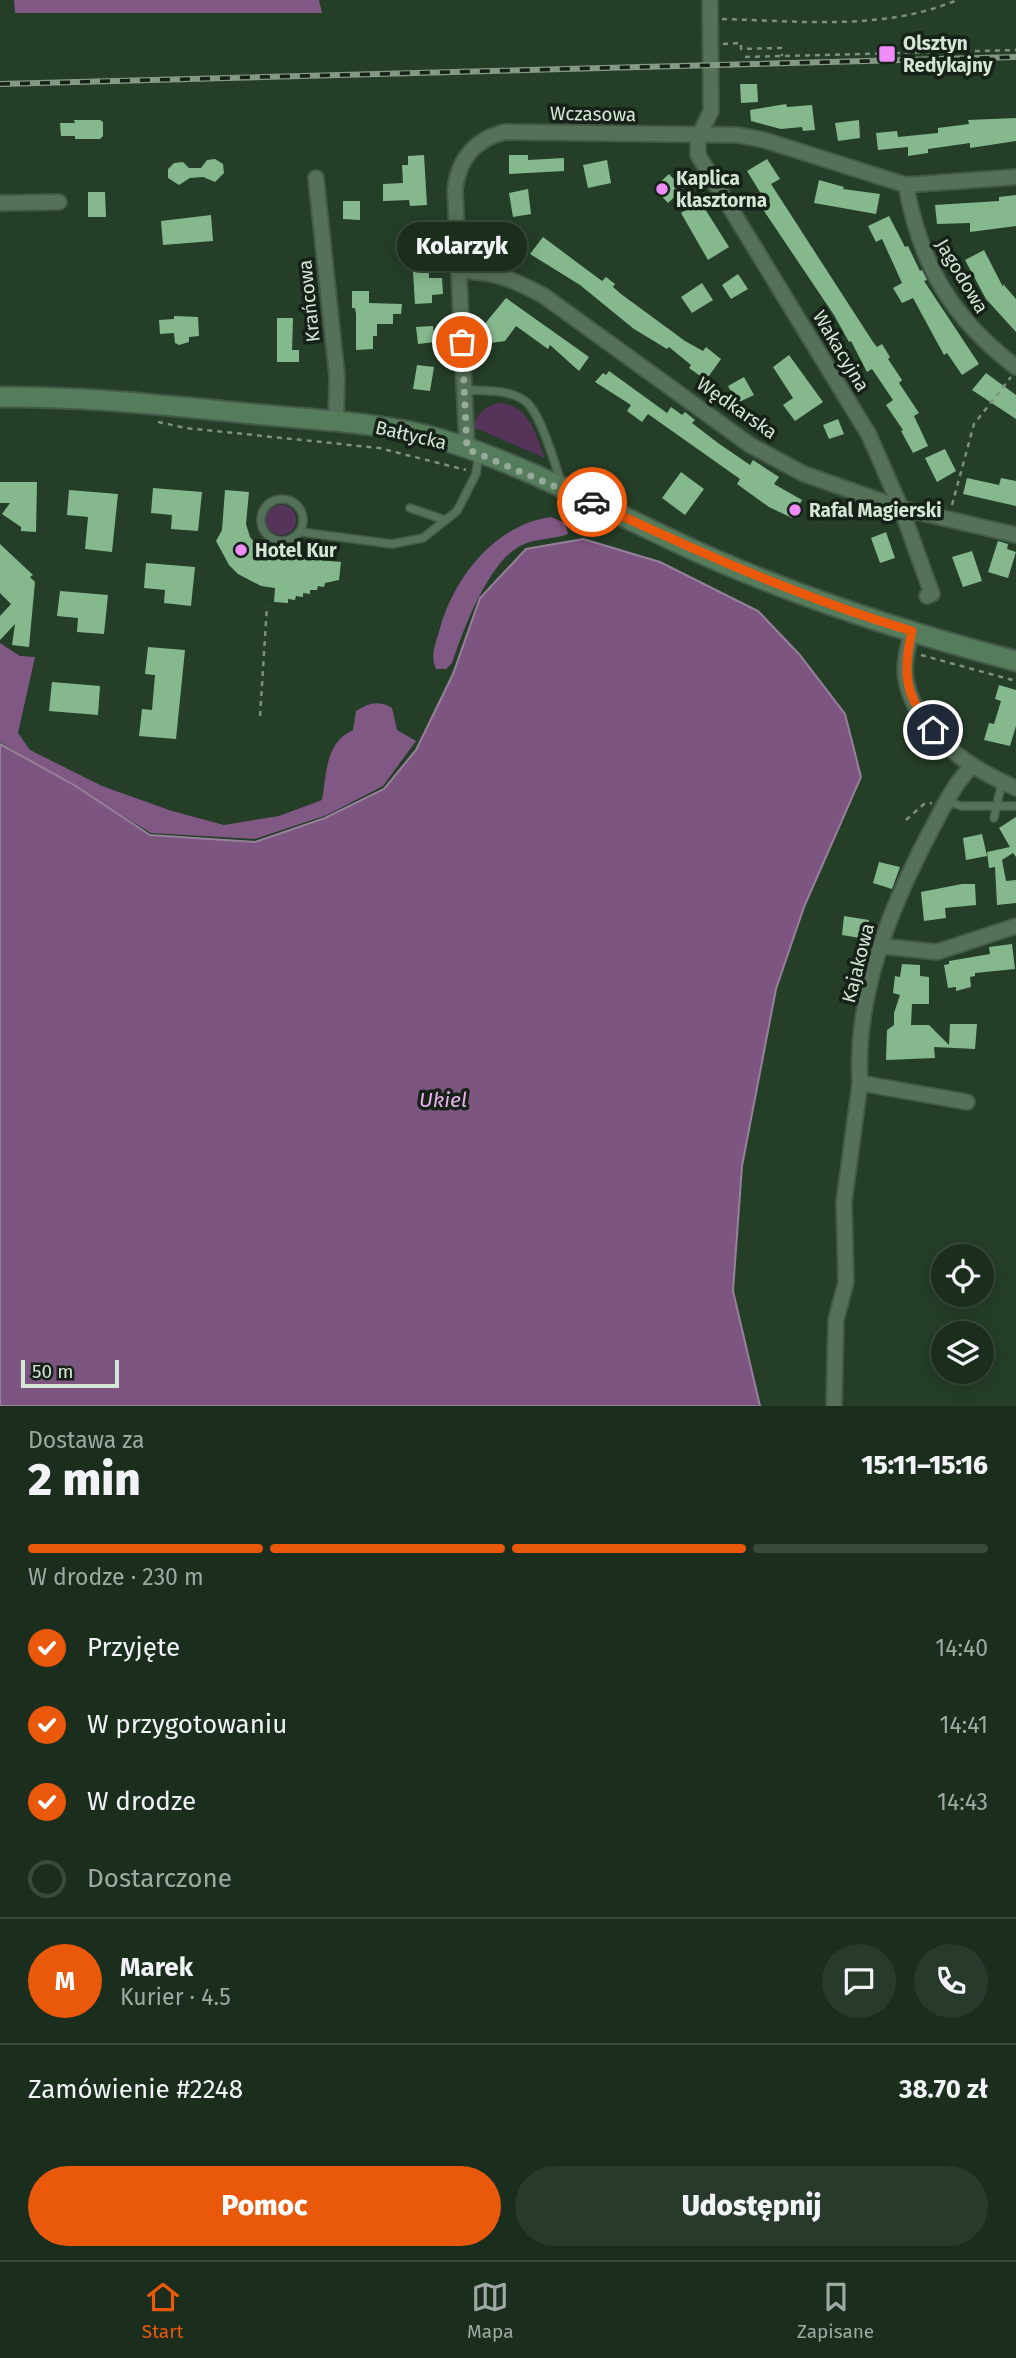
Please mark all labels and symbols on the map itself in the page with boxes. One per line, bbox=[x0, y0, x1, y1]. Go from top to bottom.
place label: Olsztyn Redykajny bbox=[903, 32, 993, 77]
marker: Olsztyn Redykajny bbox=[877, 44, 897, 64]
street label: Wczasowa bbox=[550, 102, 636, 126]
place label: Kaplica klasztorna bbox=[676, 167, 767, 212]
marker: Kaplica klasztorna bbox=[654, 181, 670, 197]
callout: Kolarzyk bbox=[397, 223, 527, 272]
street label: Jagodowa bbox=[931, 235, 993, 317]
street label: Krańcowa bbox=[293, 259, 325, 343]
street label: Wakacyjna bbox=[808, 306, 874, 396]
pin bbox=[432, 312, 492, 372]
street label: Wędkarska bbox=[692, 372, 782, 444]
street label: Bałtycka bbox=[373, 416, 449, 454]
courier bbox=[557, 467, 627, 537]
place label: Rafal Magierski bbox=[809, 499, 942, 522]
marker: Rafal Magierski bbox=[787, 502, 803, 518]
place label: Hotel Kur bbox=[255, 539, 337, 562]
marker: Hotel Kur bbox=[233, 542, 249, 558]
pin bbox=[903, 700, 963, 760]
street label: Kajakowa bbox=[837, 921, 879, 1005]
water label: Ukiel bbox=[419, 1087, 467, 1113]
scale bar bbox=[21, 1357, 119, 1389]

